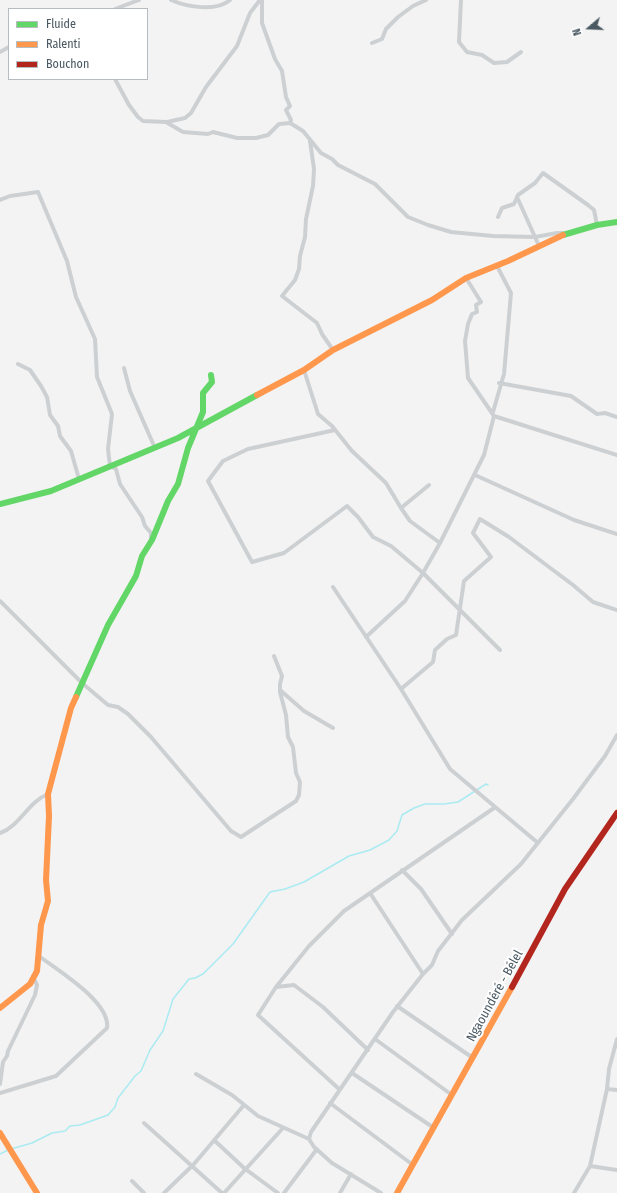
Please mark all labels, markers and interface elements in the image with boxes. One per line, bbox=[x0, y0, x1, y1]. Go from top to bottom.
legend bbox=[8, 8, 148, 80]
north arrow bbox=[569, 8, 609, 48]
text: Fluide bbox=[46, 17, 76, 31]
text: N bbox=[570, 27, 584, 37]
text: Ralenti bbox=[46, 37, 81, 51]
text: Bouchon bbox=[46, 57, 89, 71]
street label: Ngaoundéré - Bélel bbox=[463, 948, 527, 1044]

